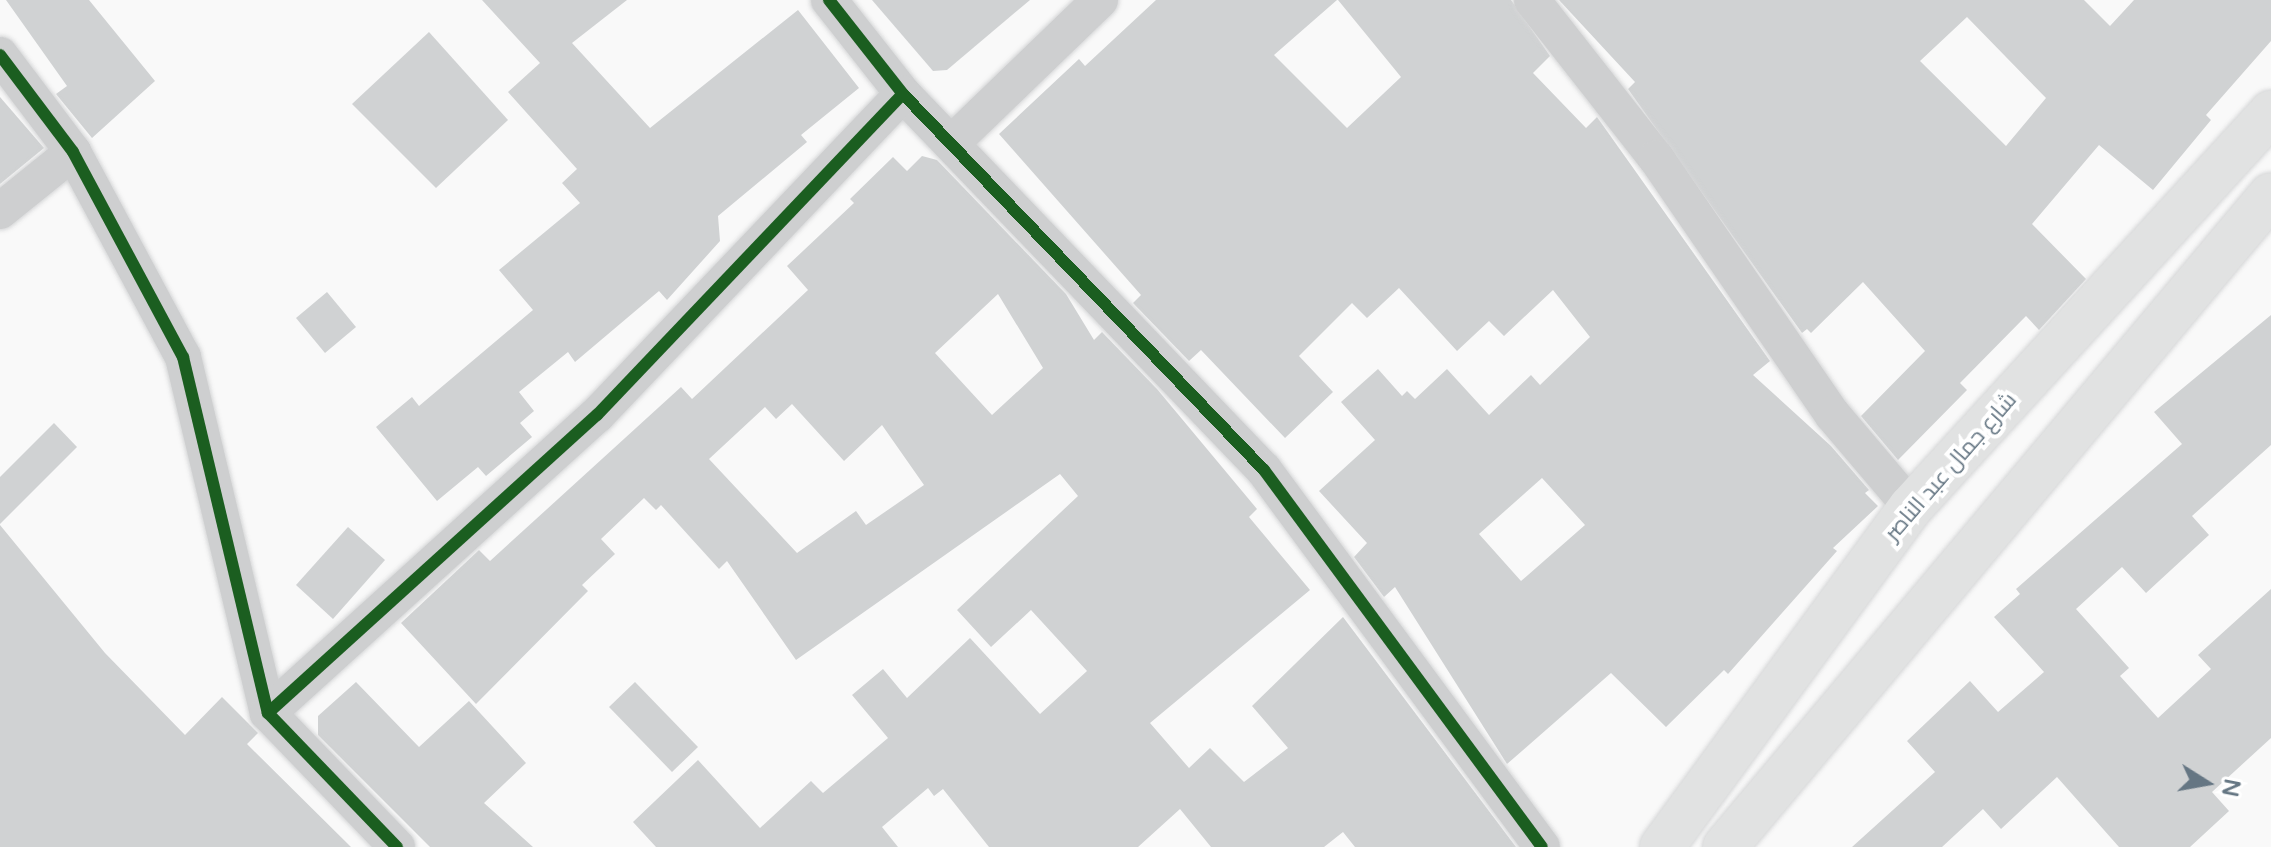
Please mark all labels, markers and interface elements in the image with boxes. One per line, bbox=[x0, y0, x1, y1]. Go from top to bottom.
street label: شارع جمال عبد الناصر bbox=[1879, 387, 2023, 547]
north arrow bbox=[2167, 743, 2247, 823]
text: N bbox=[2216, 776, 2245, 799]

